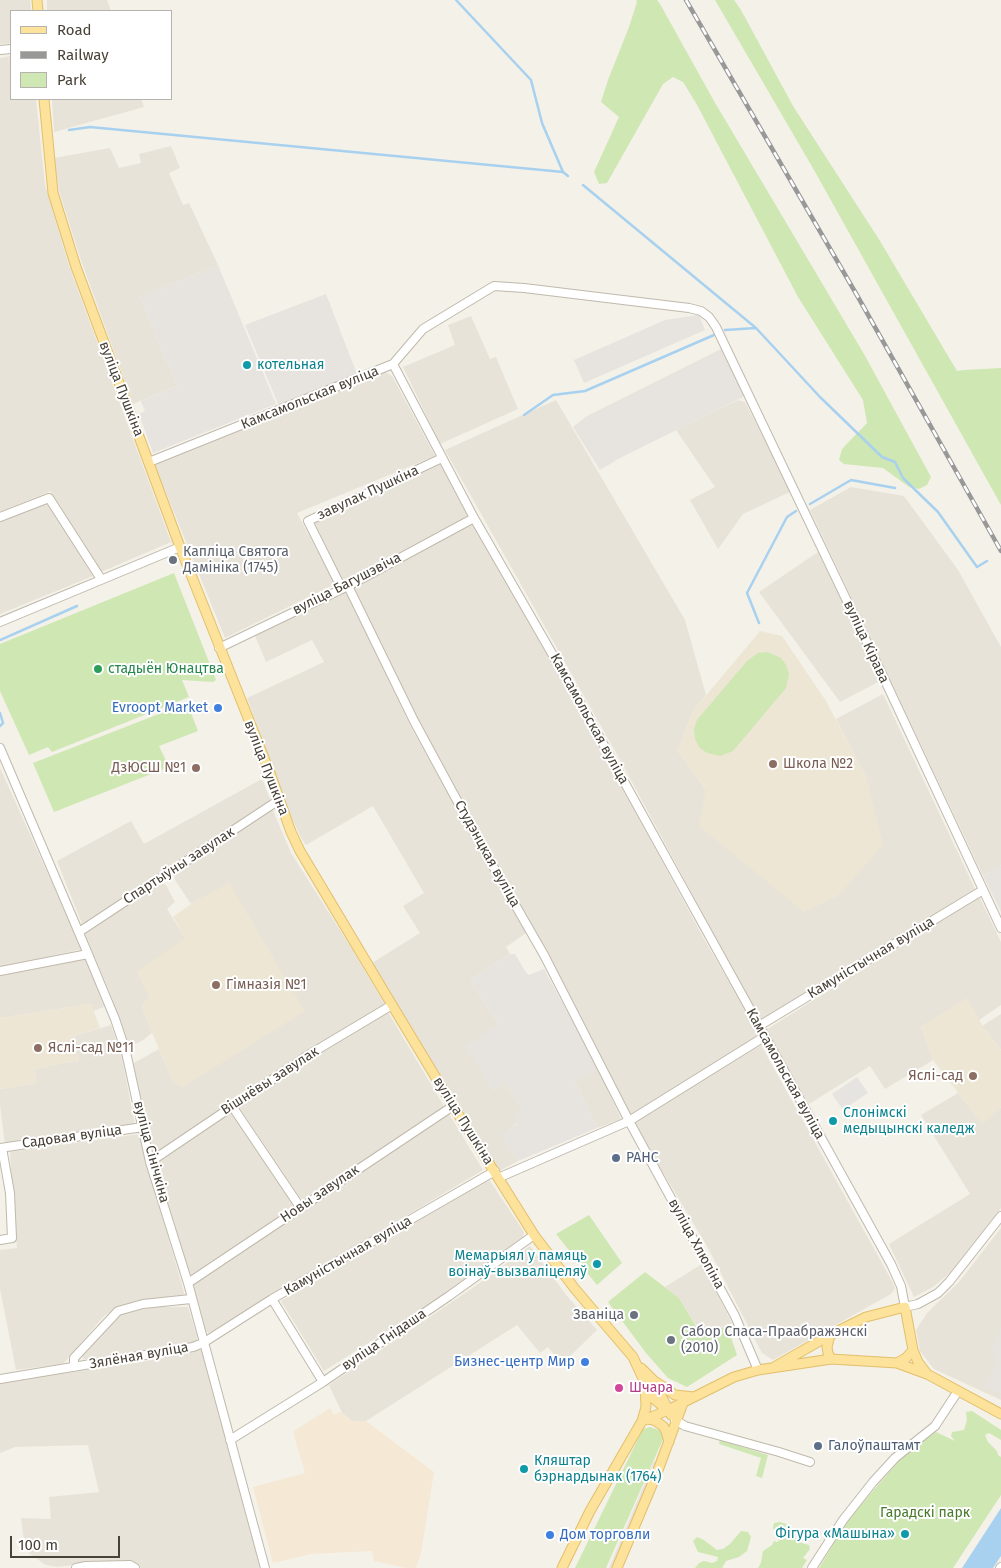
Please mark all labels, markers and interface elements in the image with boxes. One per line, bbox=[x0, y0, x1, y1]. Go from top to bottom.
legend bbox=[10, 10, 172, 100]
text: Road bbox=[57, 21, 92, 39]
text: Railway bbox=[57, 46, 109, 64]
text: Park bbox=[57, 71, 87, 89]
street label: вуліца Пушкіна bbox=[95, 339, 147, 439]
place label: котельная bbox=[257, 357, 324, 373]
marker: котельная bbox=[241, 359, 253, 371]
street label: Камсамольская вуліца bbox=[239, 363, 381, 433]
street label: завулак Пушкіна bbox=[315, 462, 421, 524]
place label: Капліца Святога Дамініка (1745) bbox=[183, 544, 289, 576]
street label: вуліца Багушэвіча bbox=[290, 549, 404, 619]
marker: Капліца Святога Дамініка (1745) bbox=[167, 554, 179, 566]
street label: вуліца Кірава bbox=[840, 598, 892, 686]
street label: Камсамольская вуліца bbox=[546, 651, 632, 787]
place label: стадыён Юнацтва bbox=[108, 661, 224, 677]
marker: стадыён Юнацтва bbox=[92, 663, 104, 675]
place label: Evroopt Market bbox=[112, 700, 208, 716]
marker: Evroopt Market bbox=[212, 702, 224, 714]
street label: вуліца Пушкіна bbox=[240, 718, 292, 818]
place label: Школа №2 bbox=[783, 756, 853, 772]
marker: Школа №2 bbox=[767, 758, 779, 770]
place label: ДзЮСШ №1 bbox=[112, 760, 186, 776]
marker: ДзЮСШ №1 bbox=[190, 762, 202, 774]
street label: Студэнцкая вуліца bbox=[451, 798, 523, 910]
street label: Спартыўны завулак bbox=[120, 824, 238, 908]
street label: Камуністычная вуліца bbox=[805, 913, 937, 1003]
place label: Гімназія №1 bbox=[226, 977, 307, 993]
marker: Гімназія №1 bbox=[210, 979, 222, 991]
street label: Камсамольская вуліца bbox=[742, 1006, 828, 1142]
place label: Яслі-сад №11 bbox=[48, 1040, 134, 1056]
marker: Яслі-сад №11 bbox=[32, 1042, 44, 1054]
street label: Вішнёвы завулак bbox=[218, 1043, 322, 1119]
place label: Яслі-сад bbox=[908, 1068, 963, 1084]
marker: Яслі-сад bbox=[967, 1070, 979, 1082]
street label: вуліца Пушкіна bbox=[429, 1074, 497, 1168]
street label: вуліца Сінічкіна bbox=[129, 1099, 173, 1205]
place label: Слонімскі медыцынскі каледж bbox=[843, 1105, 974, 1138]
marker: Слонімскі медыцынскі каледж bbox=[827, 1115, 839, 1127]
street label: Садовая вуліца bbox=[21, 1122, 123, 1152]
place label: РАНС bbox=[626, 1150, 659, 1166]
marker: РАНС bbox=[610, 1152, 622, 1164]
street label: Новы завулак bbox=[277, 1161, 363, 1227]
street label: вуліца Хлюпіна bbox=[664, 1196, 728, 1292]
street label: Камуністычная вуліца bbox=[281, 1213, 415, 1299]
place label: Мемарыял у памяць воінаў-вызваліцеляў bbox=[448, 1248, 587, 1280]
marker: Мемарыял у памяць воінаў-вызваліцеляў bbox=[591, 1258, 603, 1270]
street label: вуліца Гнідаша bbox=[339, 1306, 429, 1374]
place label: Званіца bbox=[573, 1307, 624, 1323]
marker: Званіца bbox=[628, 1309, 640, 1321]
place label: Сабор Спаса-Праабражэнскі (2010) bbox=[681, 1324, 868, 1356]
marker: Сабор Спаса-Праабражэнскі (2010) bbox=[665, 1334, 677, 1346]
street label: Зялёная вуліца bbox=[88, 1339, 190, 1373]
place label: Бизнес-центр Мир bbox=[454, 1354, 575, 1370]
marker: Бизнес-центр Мир bbox=[579, 1356, 591, 1368]
place label: Шчара bbox=[629, 1380, 673, 1396]
marker: Шчара bbox=[613, 1382, 625, 1394]
place label: Галоўпаштамт bbox=[828, 1438, 920, 1454]
marker: Галоўпаштамт bbox=[812, 1440, 824, 1452]
place label: Кляштар бэрнардынак (1764) bbox=[534, 1453, 662, 1485]
marker: Кляштар бэрнардынак (1764) bbox=[518, 1463, 530, 1475]
park label: Гарадскі парк bbox=[880, 1505, 970, 1521]
scale bar bbox=[12, 1526, 122, 1558]
place label: Фігура «Машына» bbox=[775, 1526, 895, 1542]
place label: Дом торговли bbox=[560, 1527, 650, 1543]
marker: Фігура «Машына» bbox=[899, 1528, 911, 1540]
marker: Дом торговли bbox=[544, 1529, 556, 1541]
text: 100 m bbox=[18, 1536, 58, 1554]

